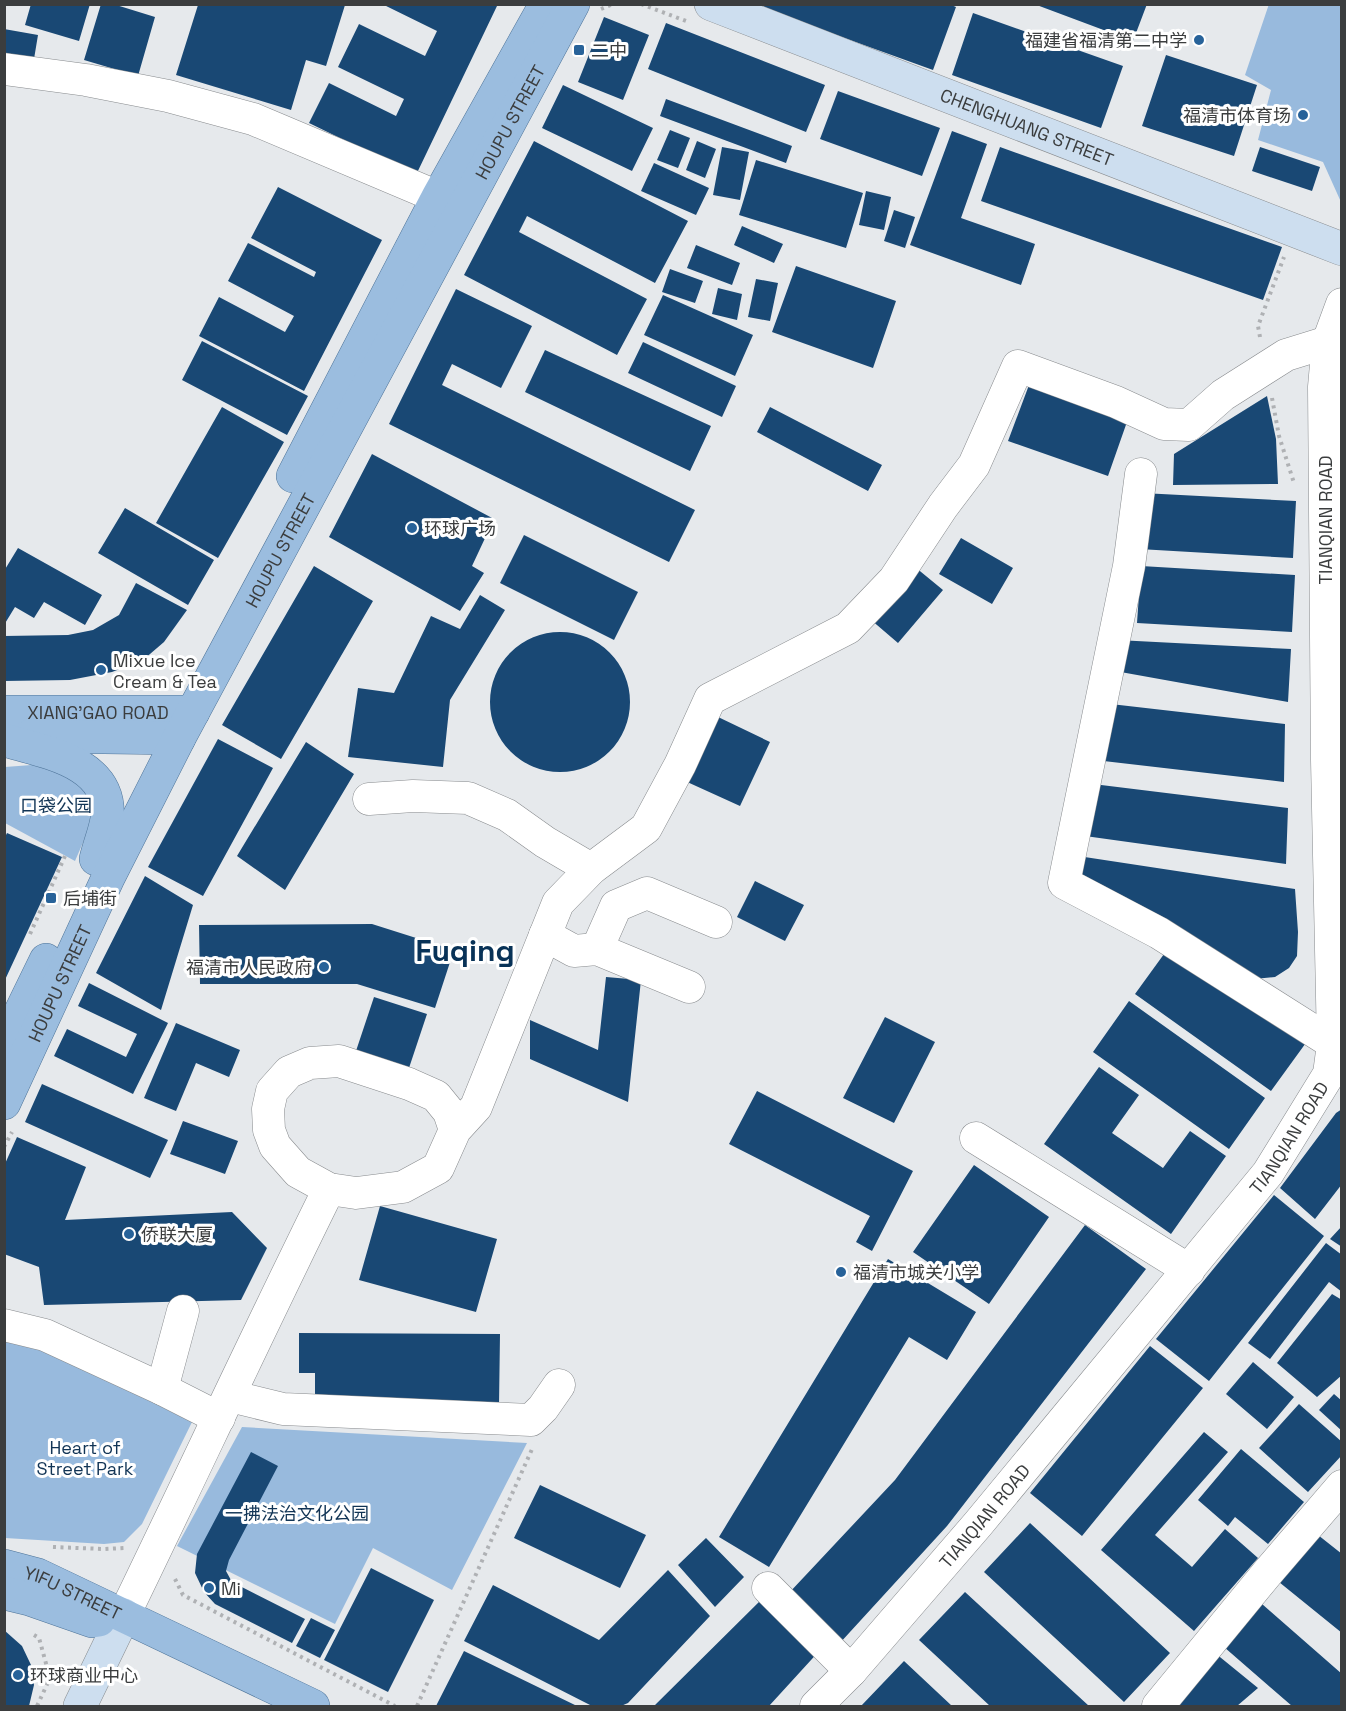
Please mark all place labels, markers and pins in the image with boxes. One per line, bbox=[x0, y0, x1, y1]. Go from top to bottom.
place label: 福建省福清第二中学 bbox=[1025, 29, 1187, 52]
marker: 福建省福清第二中学 bbox=[1192, 33, 1206, 47]
place label: 二中 bbox=[591, 39, 627, 62]
marker: 二中 bbox=[572, 43, 586, 57]
place label: 福清市体育场 bbox=[1183, 104, 1291, 127]
marker: 福清市体育场 bbox=[1296, 108, 1310, 122]
place label: 环球广场 bbox=[424, 517, 496, 540]
marker: 环球广场 bbox=[405, 521, 419, 535]
place label: Mixue Ice Cream & Tea bbox=[113, 649, 217, 693]
marker: Mixue Ice Cream & Tea bbox=[94, 663, 108, 677]
place label: 后埔街 bbox=[63, 887, 117, 910]
marker: 后埔街 bbox=[44, 891, 58, 905]
place label: 福清市人民政府 bbox=[186, 956, 312, 979]
marker: 福清市人民政府 bbox=[317, 960, 331, 974]
place label: 侨联大厦 bbox=[141, 1223, 213, 1246]
marker: 侨联大厦 bbox=[122, 1227, 136, 1241]
place label: 福清市城关小学 bbox=[853, 1261, 979, 1284]
marker: 福清市城关小学 bbox=[834, 1265, 848, 1279]
place label: Mi bbox=[221, 1577, 241, 1600]
marker: Mi bbox=[202, 1581, 216, 1595]
place label: 环球商业中心 bbox=[30, 1664, 138, 1687]
marker: 环球商业中心 bbox=[11, 1668, 25, 1682]

